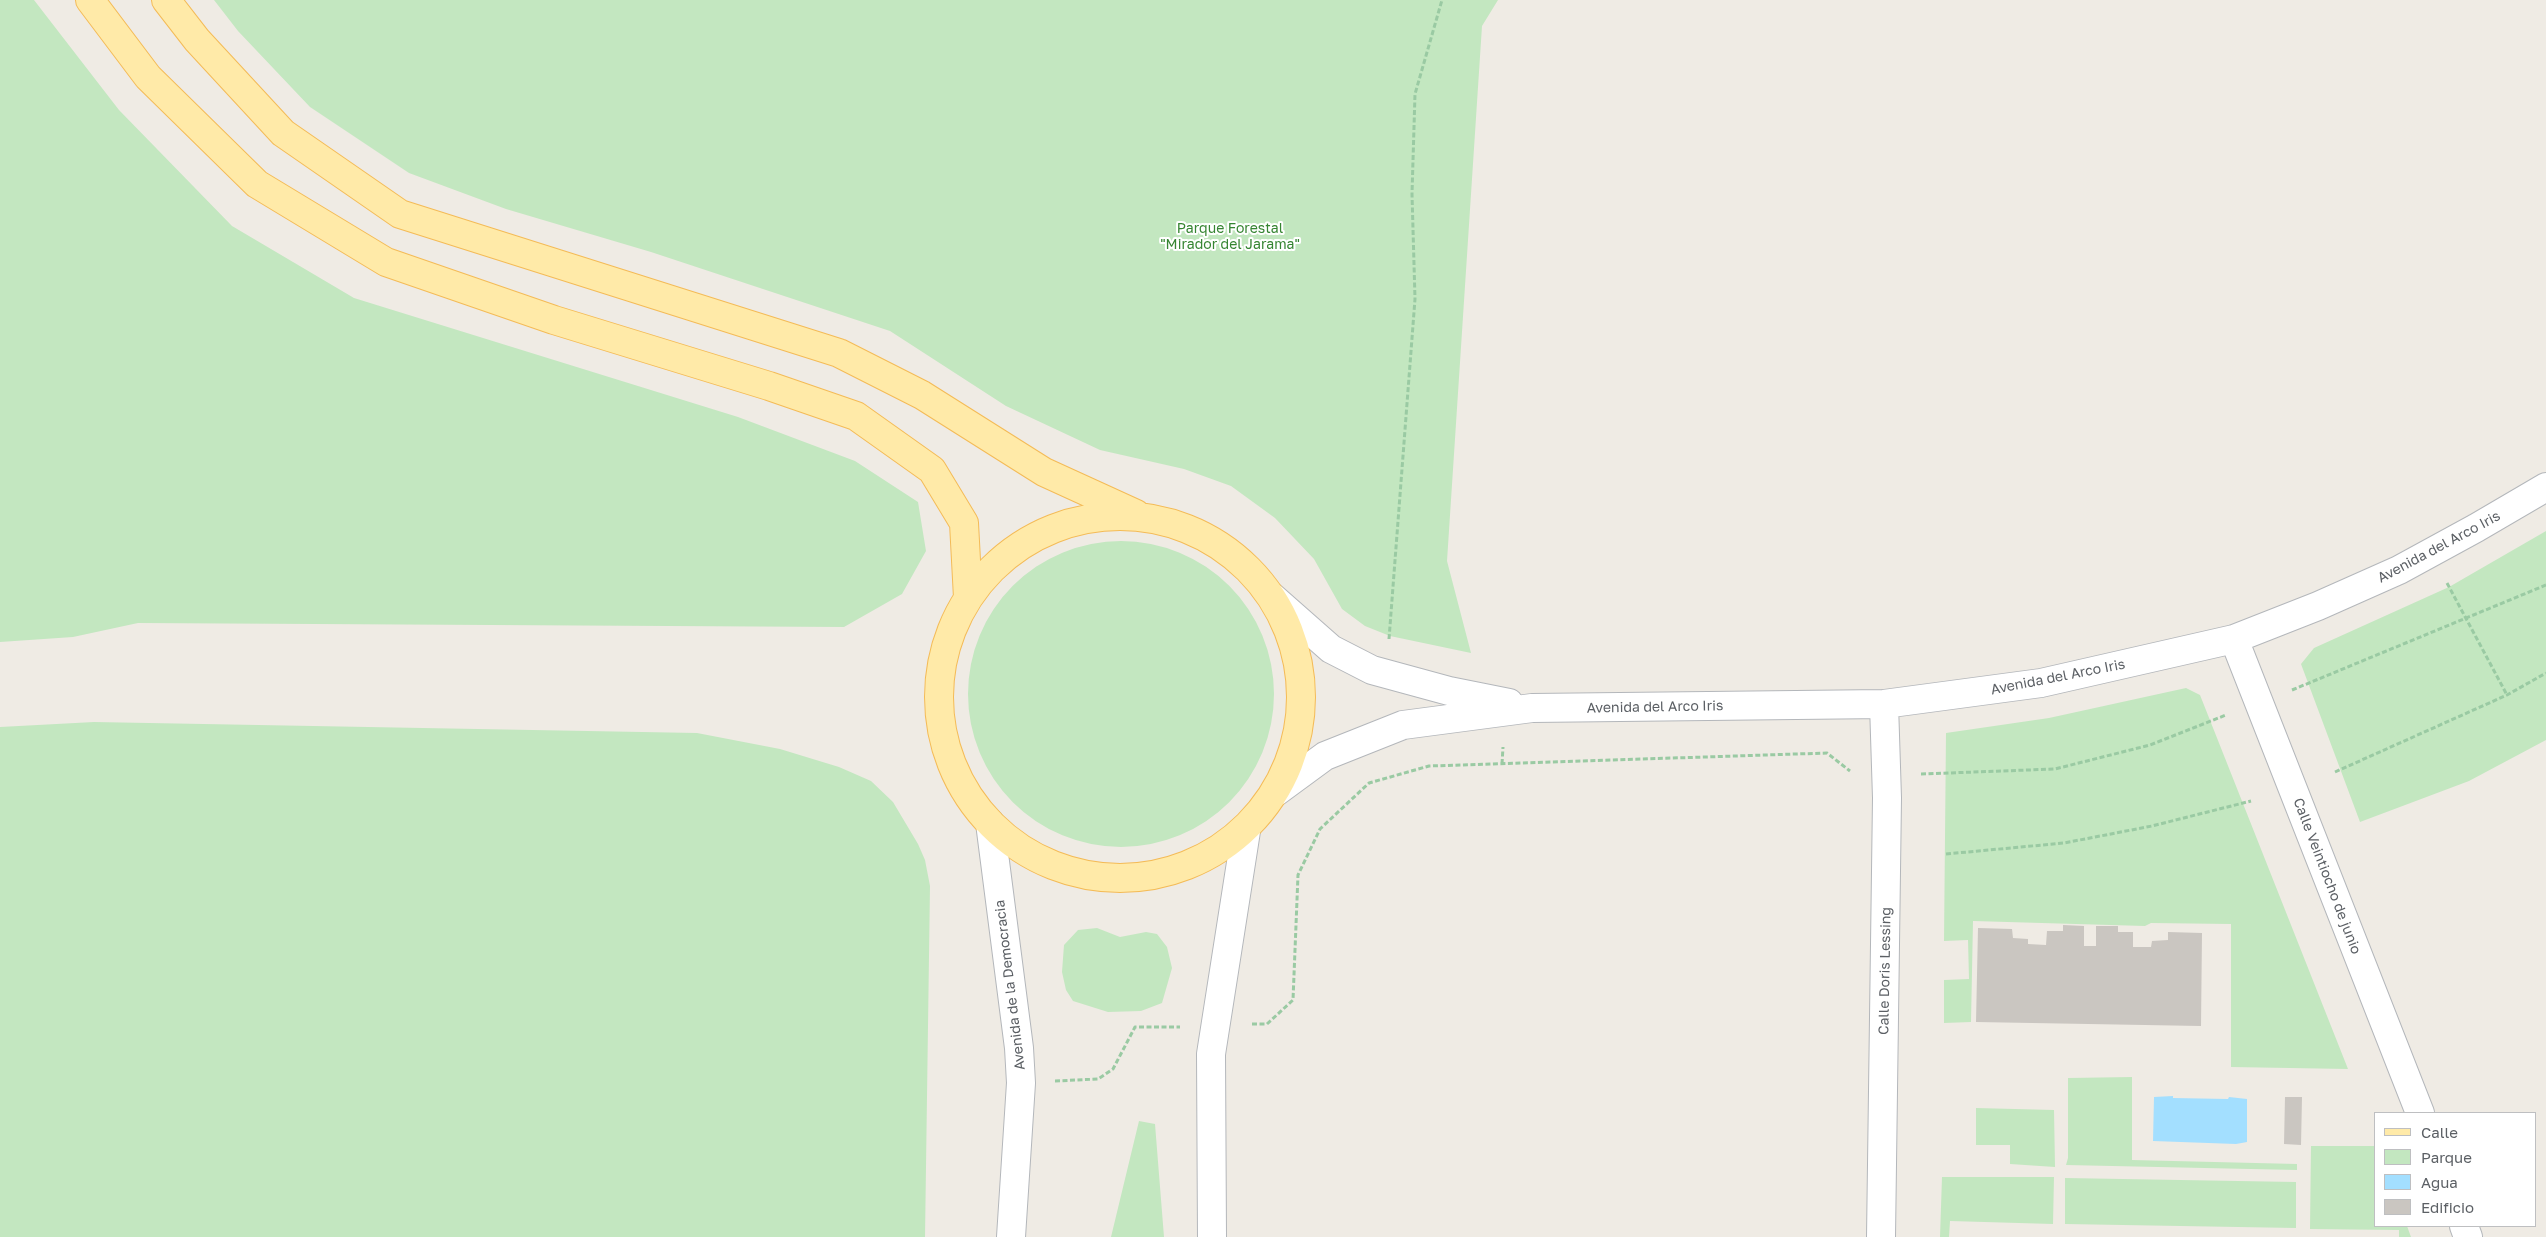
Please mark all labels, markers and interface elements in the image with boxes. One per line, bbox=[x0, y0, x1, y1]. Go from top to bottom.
park label: Parque Forestal "Mirador del Jarama" bbox=[1160, 221, 1300, 253]
street label: Avenida del Arco Iris bbox=[2375, 508, 2503, 586]
street label: Avenida del Arco Iris bbox=[1989, 656, 2127, 698]
street label: Avenida del Arco Iris bbox=[1587, 697, 1723, 717]
street label: Calle Veintiocho de junio bbox=[2289, 796, 2365, 956]
street label: Avenida de la Democracia bbox=[991, 899, 1029, 1071]
street label: Calle Doris Lessing bbox=[1875, 907, 1895, 1035]
legend bbox=[2374, 1112, 2536, 1227]
text: Calle bbox=[2421, 1123, 2458, 1141]
text: Parque bbox=[2421, 1148, 2472, 1166]
text: Agua bbox=[2421, 1173, 2458, 1191]
text: Edificio bbox=[2421, 1198, 2474, 1216]

